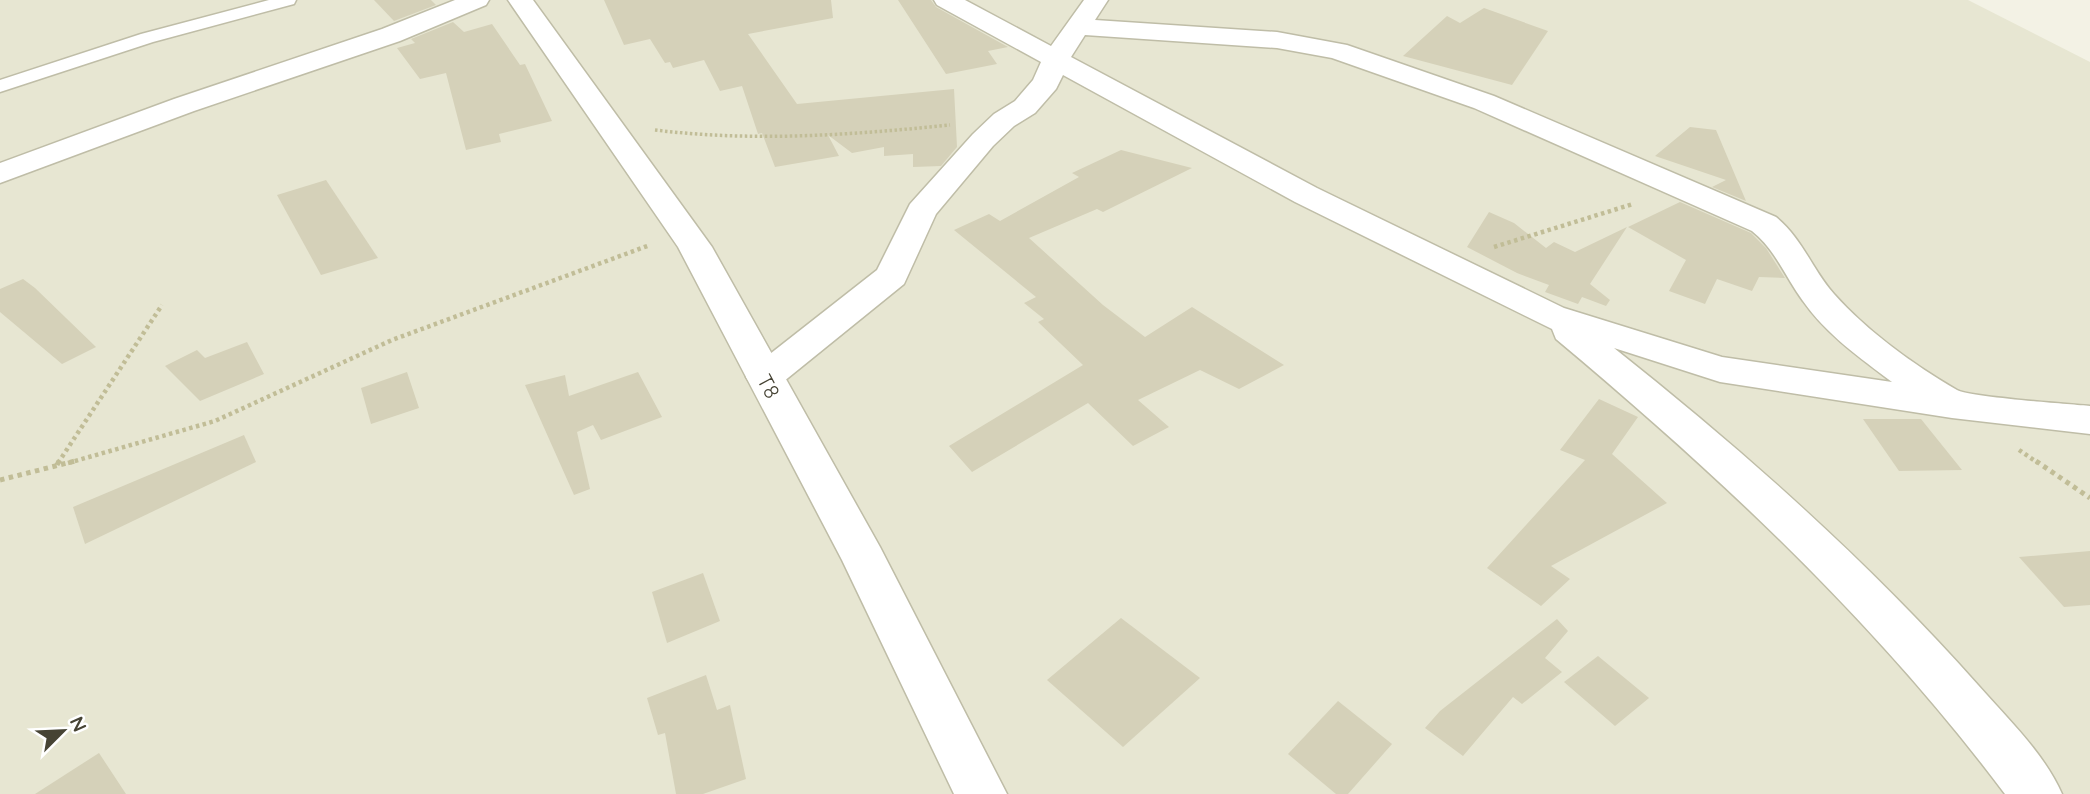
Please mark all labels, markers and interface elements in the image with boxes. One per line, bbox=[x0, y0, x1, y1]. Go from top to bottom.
street label: T8 bbox=[752, 369, 786, 403]
north arrow bbox=[28, 696, 98, 766]
text: N bbox=[65, 713, 92, 735]

